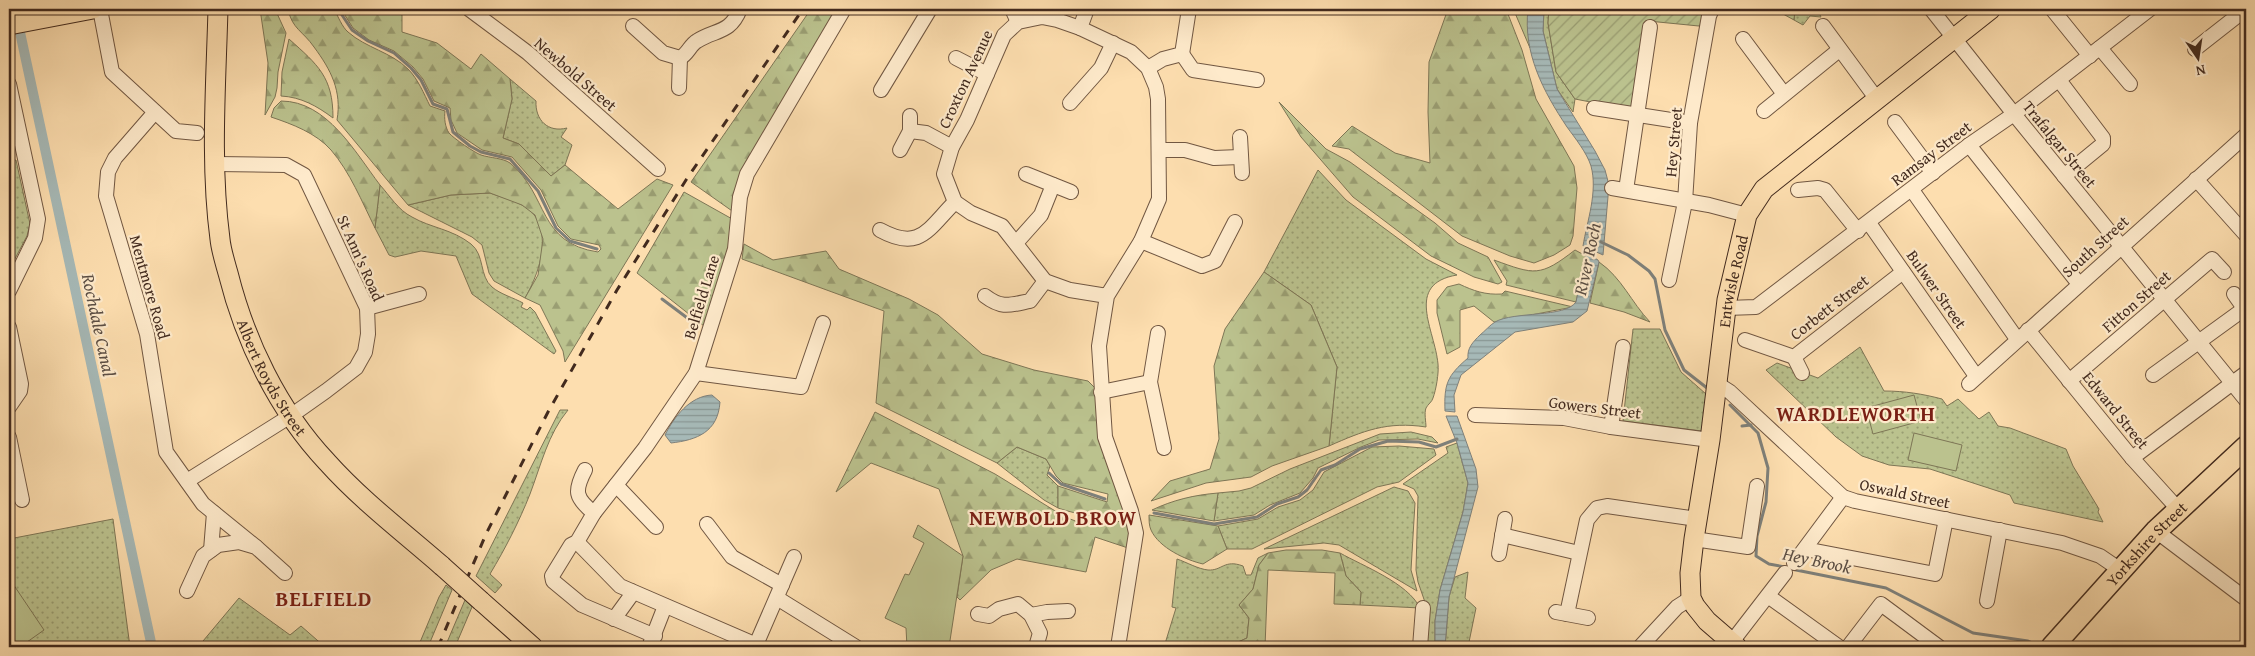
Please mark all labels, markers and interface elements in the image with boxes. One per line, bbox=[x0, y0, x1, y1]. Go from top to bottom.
street label: Croxton Avenue bbox=[932, 26, 998, 132]
street label: Newbold Street bbox=[529, 31, 623, 117]
north arrow bbox=[2172, 32, 2222, 82]
text: N bbox=[2193, 60, 2208, 82]
street label: Trafalgar Street bbox=[2017, 95, 2103, 193]
street label: Hey Street bbox=[1658, 106, 1688, 178]
street label: Ramsay Street bbox=[1886, 114, 1977, 191]
street label: South Street bbox=[2056, 209, 2134, 283]
street label: St Ann's Road bbox=[331, 211, 391, 305]
water label: River Roch bbox=[1566, 220, 1608, 299]
street label: Mentmore Road bbox=[124, 232, 176, 342]
street label: Entwisle Road bbox=[1712, 232, 1754, 329]
street label: Bulwer Street bbox=[1901, 245, 1973, 334]
street label: Belfield Lane bbox=[677, 252, 725, 342]
street label: Fitton Street bbox=[2096, 264, 2176, 338]
street label: Corbett Street bbox=[1784, 268, 1874, 346]
water label: Rochdale Canal bbox=[75, 270, 123, 380]
street label: Albert Royds Street bbox=[231, 315, 313, 441]
street label: Edward Street bbox=[2077, 366, 2155, 454]
street label: Gowers Street bbox=[1547, 389, 1643, 425]
district label: WARDLEWORTH bbox=[1776, 398, 1936, 429]
street label: Oswald Street bbox=[1858, 472, 1953, 514]
street label: Yorkshire Street bbox=[2100, 495, 2193, 591]
district label: NEWBOLD BROW bbox=[969, 502, 1137, 533]
water label: Hey Brook bbox=[1779, 539, 1855, 581]
district label: BELFIELD bbox=[276, 583, 372, 614]

